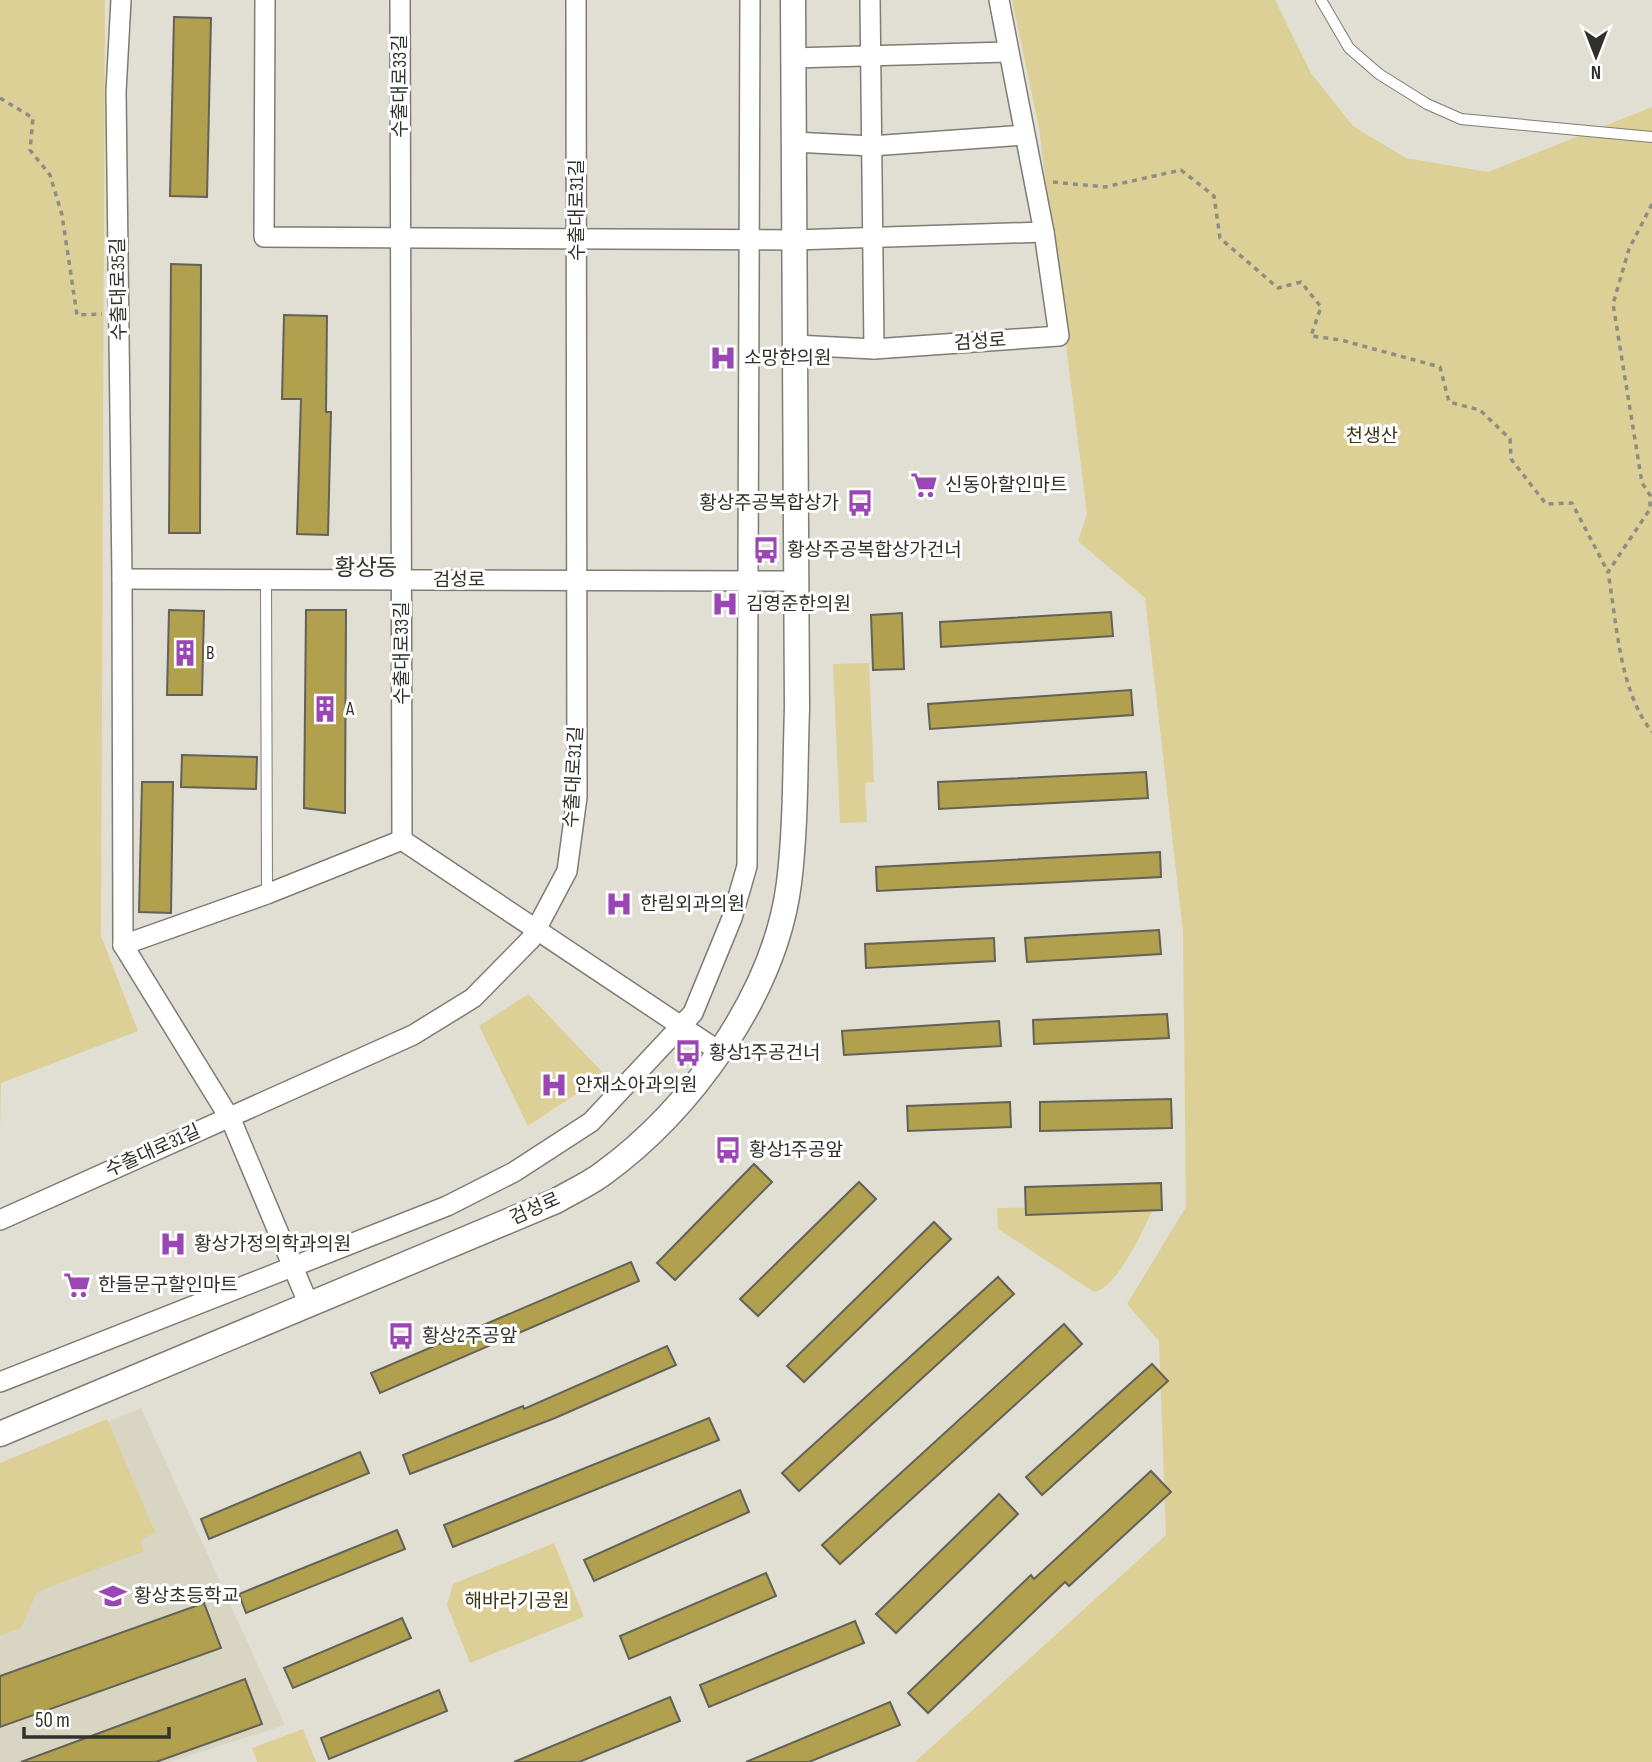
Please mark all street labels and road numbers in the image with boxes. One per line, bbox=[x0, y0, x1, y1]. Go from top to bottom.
street label: 수출대로33길 bbox=[389, 34, 412, 138]
street label: 수출대로31길 bbox=[566, 159, 589, 261]
street label: 수출대로35길 bbox=[107, 237, 131, 341]
street label: 검성로 bbox=[953, 329, 1007, 355]
street label: 검성로 bbox=[433, 569, 485, 592]
street label: 수출대로33길 bbox=[391, 601, 414, 705]
street label: 수출대로31길 bbox=[560, 725, 588, 829]
street label: 수출대로31길 bbox=[102, 1120, 204, 1182]
street label: 검성로 bbox=[506, 1188, 564, 1230]

